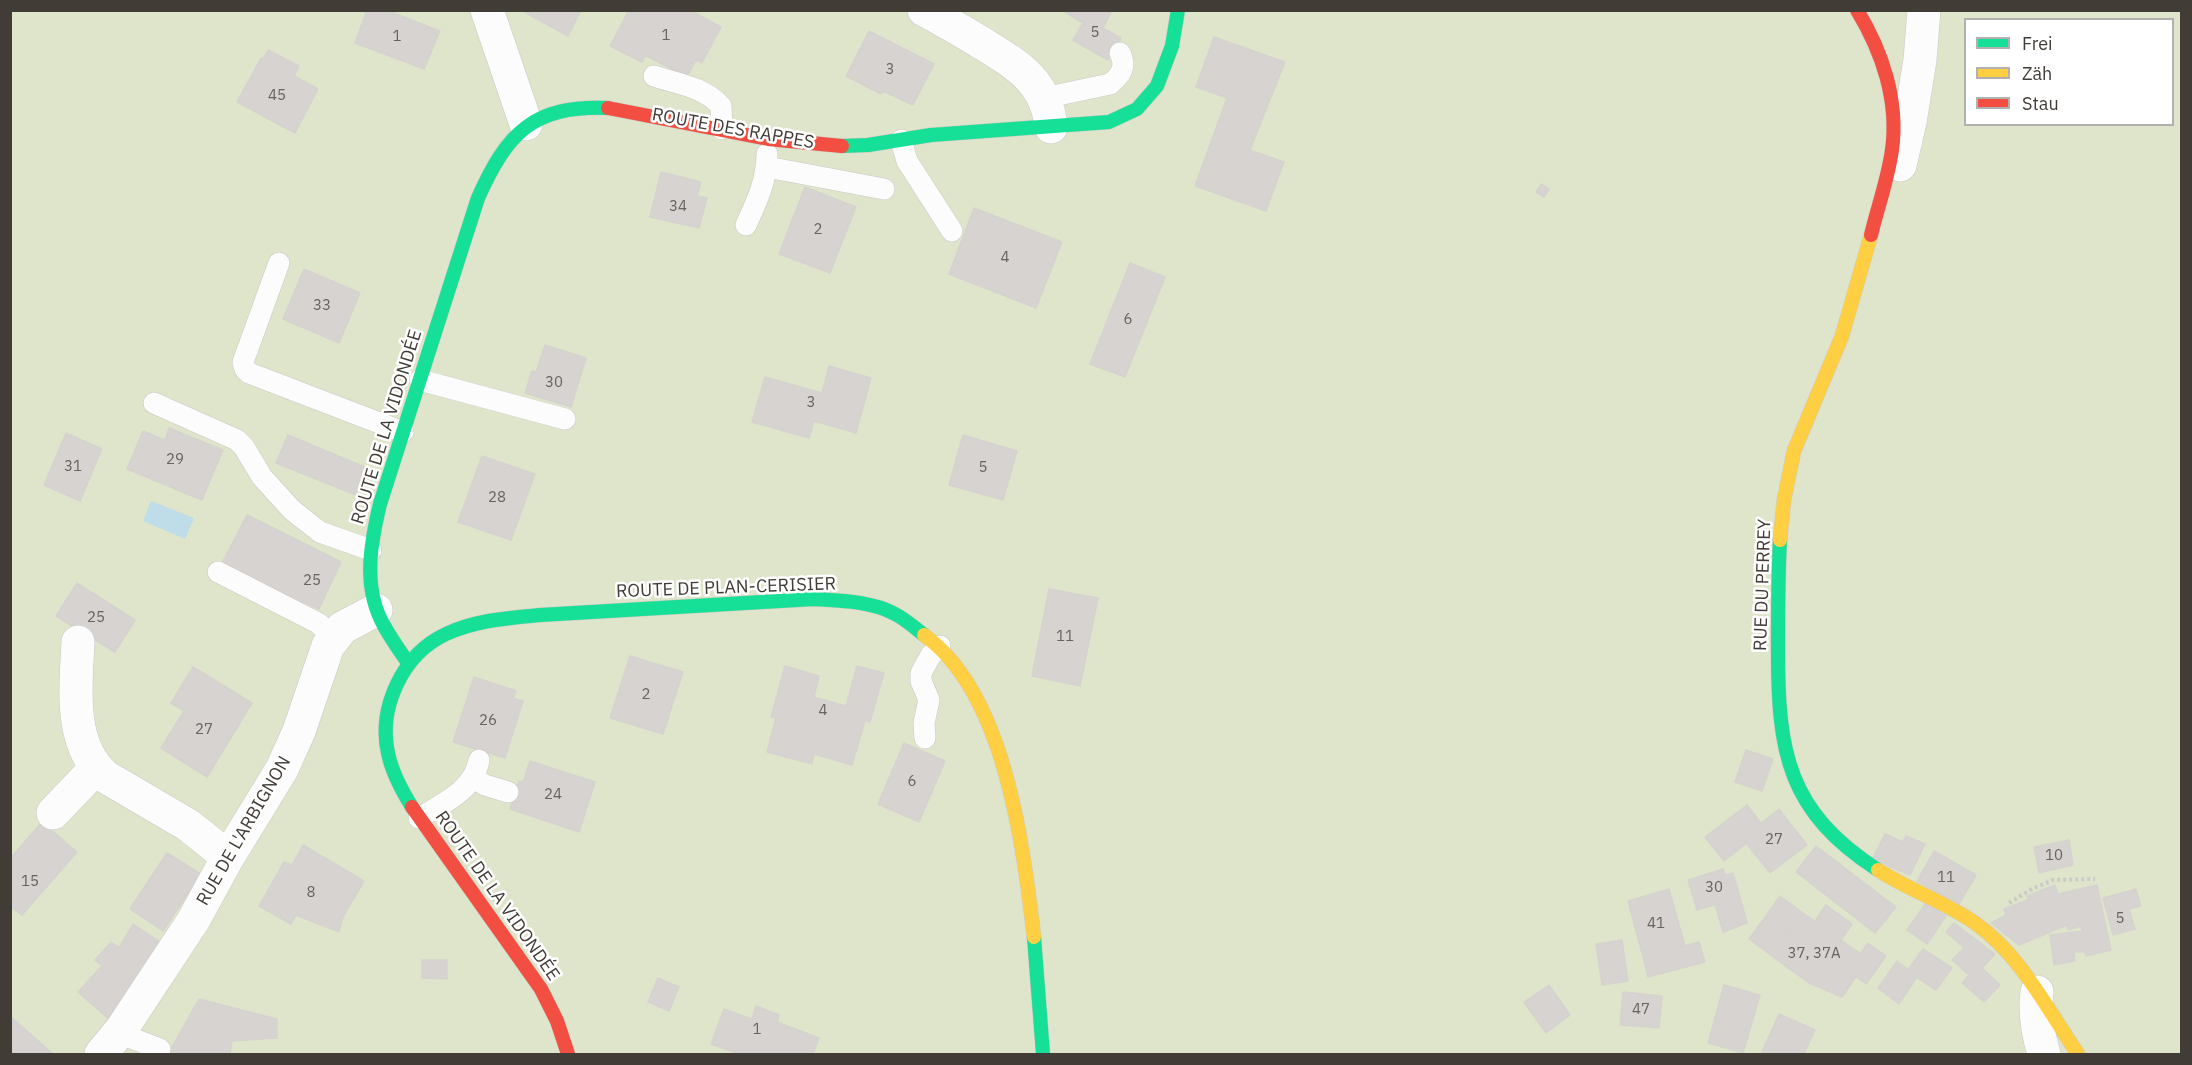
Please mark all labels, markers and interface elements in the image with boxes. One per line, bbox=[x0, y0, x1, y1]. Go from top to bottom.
legend bbox=[1964, 18, 2174, 126]
house number: 5 bbox=[1091, 24, 1099, 42]
house number: 1 bbox=[662, 27, 670, 45]
house number: 1 bbox=[393, 28, 401, 46]
text: Frei bbox=[2022, 32, 2053, 55]
house number: 3 bbox=[886, 61, 894, 79]
text: Zäh bbox=[2022, 62, 2052, 85]
house number: 45 bbox=[268, 87, 286, 105]
text: Stau bbox=[2022, 92, 2059, 115]
street label: ROUTE DES RAPPES bbox=[650, 104, 816, 154]
house number: 34 bbox=[669, 198, 687, 216]
house number: 2 bbox=[814, 221, 822, 239]
house number: 4 bbox=[1001, 249, 1009, 267]
house number: 33 bbox=[313, 297, 331, 315]
house number: 6 bbox=[1124, 311, 1132, 329]
street label: ROUTE DE LA VIDONDÉE bbox=[347, 327, 427, 527]
house number: 30 bbox=[545, 374, 563, 392]
house number: 3 bbox=[807, 394, 815, 412]
house number: 29 bbox=[166, 451, 184, 469]
house number: 31 bbox=[64, 458, 82, 476]
house number: 5 bbox=[979, 459, 987, 477]
house number: 28 bbox=[488, 489, 506, 507]
street label: RUE DU PERREY bbox=[1750, 519, 1776, 651]
house number: 25 bbox=[303, 572, 321, 590]
street label: ROUTE DE PLAN-CERISIER bbox=[616, 573, 836, 603]
house number: 25 bbox=[87, 609, 105, 627]
house number: 11 bbox=[1056, 628, 1074, 646]
house number: 2 bbox=[642, 686, 650, 704]
house number: 4 bbox=[819, 702, 827, 720]
house number: 26 bbox=[479, 712, 497, 730]
house number: 27 bbox=[195, 721, 213, 739]
street label: RUE DE L'ARBIGNON bbox=[192, 752, 296, 910]
house number: 6 bbox=[908, 773, 916, 791]
house number: 24 bbox=[544, 786, 562, 804]
street label: ROUTE DE LA VIDONDÉE bbox=[430, 807, 564, 985]
house number: 27 bbox=[1765, 831, 1783, 849]
house number: 10 bbox=[2045, 847, 2063, 865]
house number: 11 bbox=[1937, 869, 1955, 887]
house number: 15 bbox=[21, 873, 39, 891]
house number: 30 bbox=[1705, 879, 1723, 897]
house number: 8 bbox=[307, 884, 315, 902]
house number: 5 bbox=[2116, 910, 2124, 928]
house number: 41 bbox=[1647, 915, 1665, 933]
house number: 37, 37A bbox=[1787, 945, 1841, 963]
house number: 47 bbox=[1632, 1001, 1650, 1019]
house number: 1 bbox=[753, 1021, 761, 1039]

